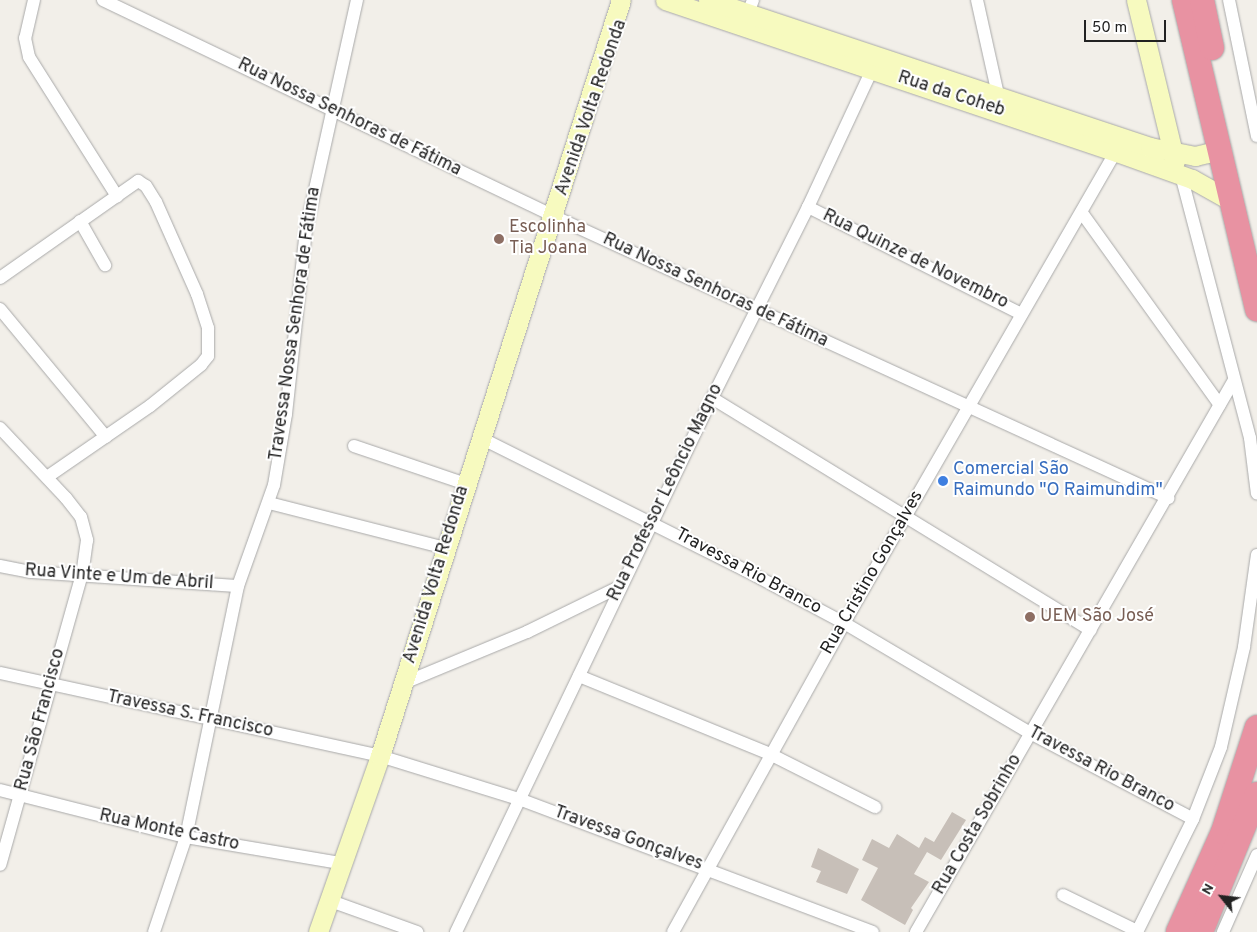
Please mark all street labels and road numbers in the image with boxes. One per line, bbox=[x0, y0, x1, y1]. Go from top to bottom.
street label: Avenida Volta Redonda bbox=[552, 17, 632, 199]
street label: Rua Nossa Senhoras de Fátima bbox=[234, 54, 464, 182]
street label: Rua da Coheb bbox=[895, 68, 1007, 122]
street label: Travessa Nossa Senhora de Fátima bbox=[266, 186, 326, 462]
street label: Rua Quinze de Novembro bbox=[819, 206, 1011, 314]
street label: Rua Nossa Senhoras de Fátima bbox=[599, 229, 831, 353]
street label: Rua Professor Leôncio Magno bbox=[604, 381, 728, 605]
street label: Avenida Volta Redonda bbox=[400, 483, 474, 667]
street label: Rua Cristino Gonçalves bbox=[817, 487, 929, 659]
street label: Travessa Rio Branco bbox=[671, 524, 825, 620]
street label: Rua Vinte e Um de Abril bbox=[23, 561, 215, 595]
street label: Rua São Francisco bbox=[12, 646, 70, 794]
street label: Travessa S. Francisco bbox=[105, 687, 275, 743]
street label: Travessa Rio Branco bbox=[1024, 722, 1178, 818]
street label: Rua Costa Sobrinho bbox=[929, 751, 1027, 899]
street label: Travessa Gonçalves bbox=[551, 802, 705, 876]
street label: Rua Monte Castro bbox=[97, 806, 241, 856]

